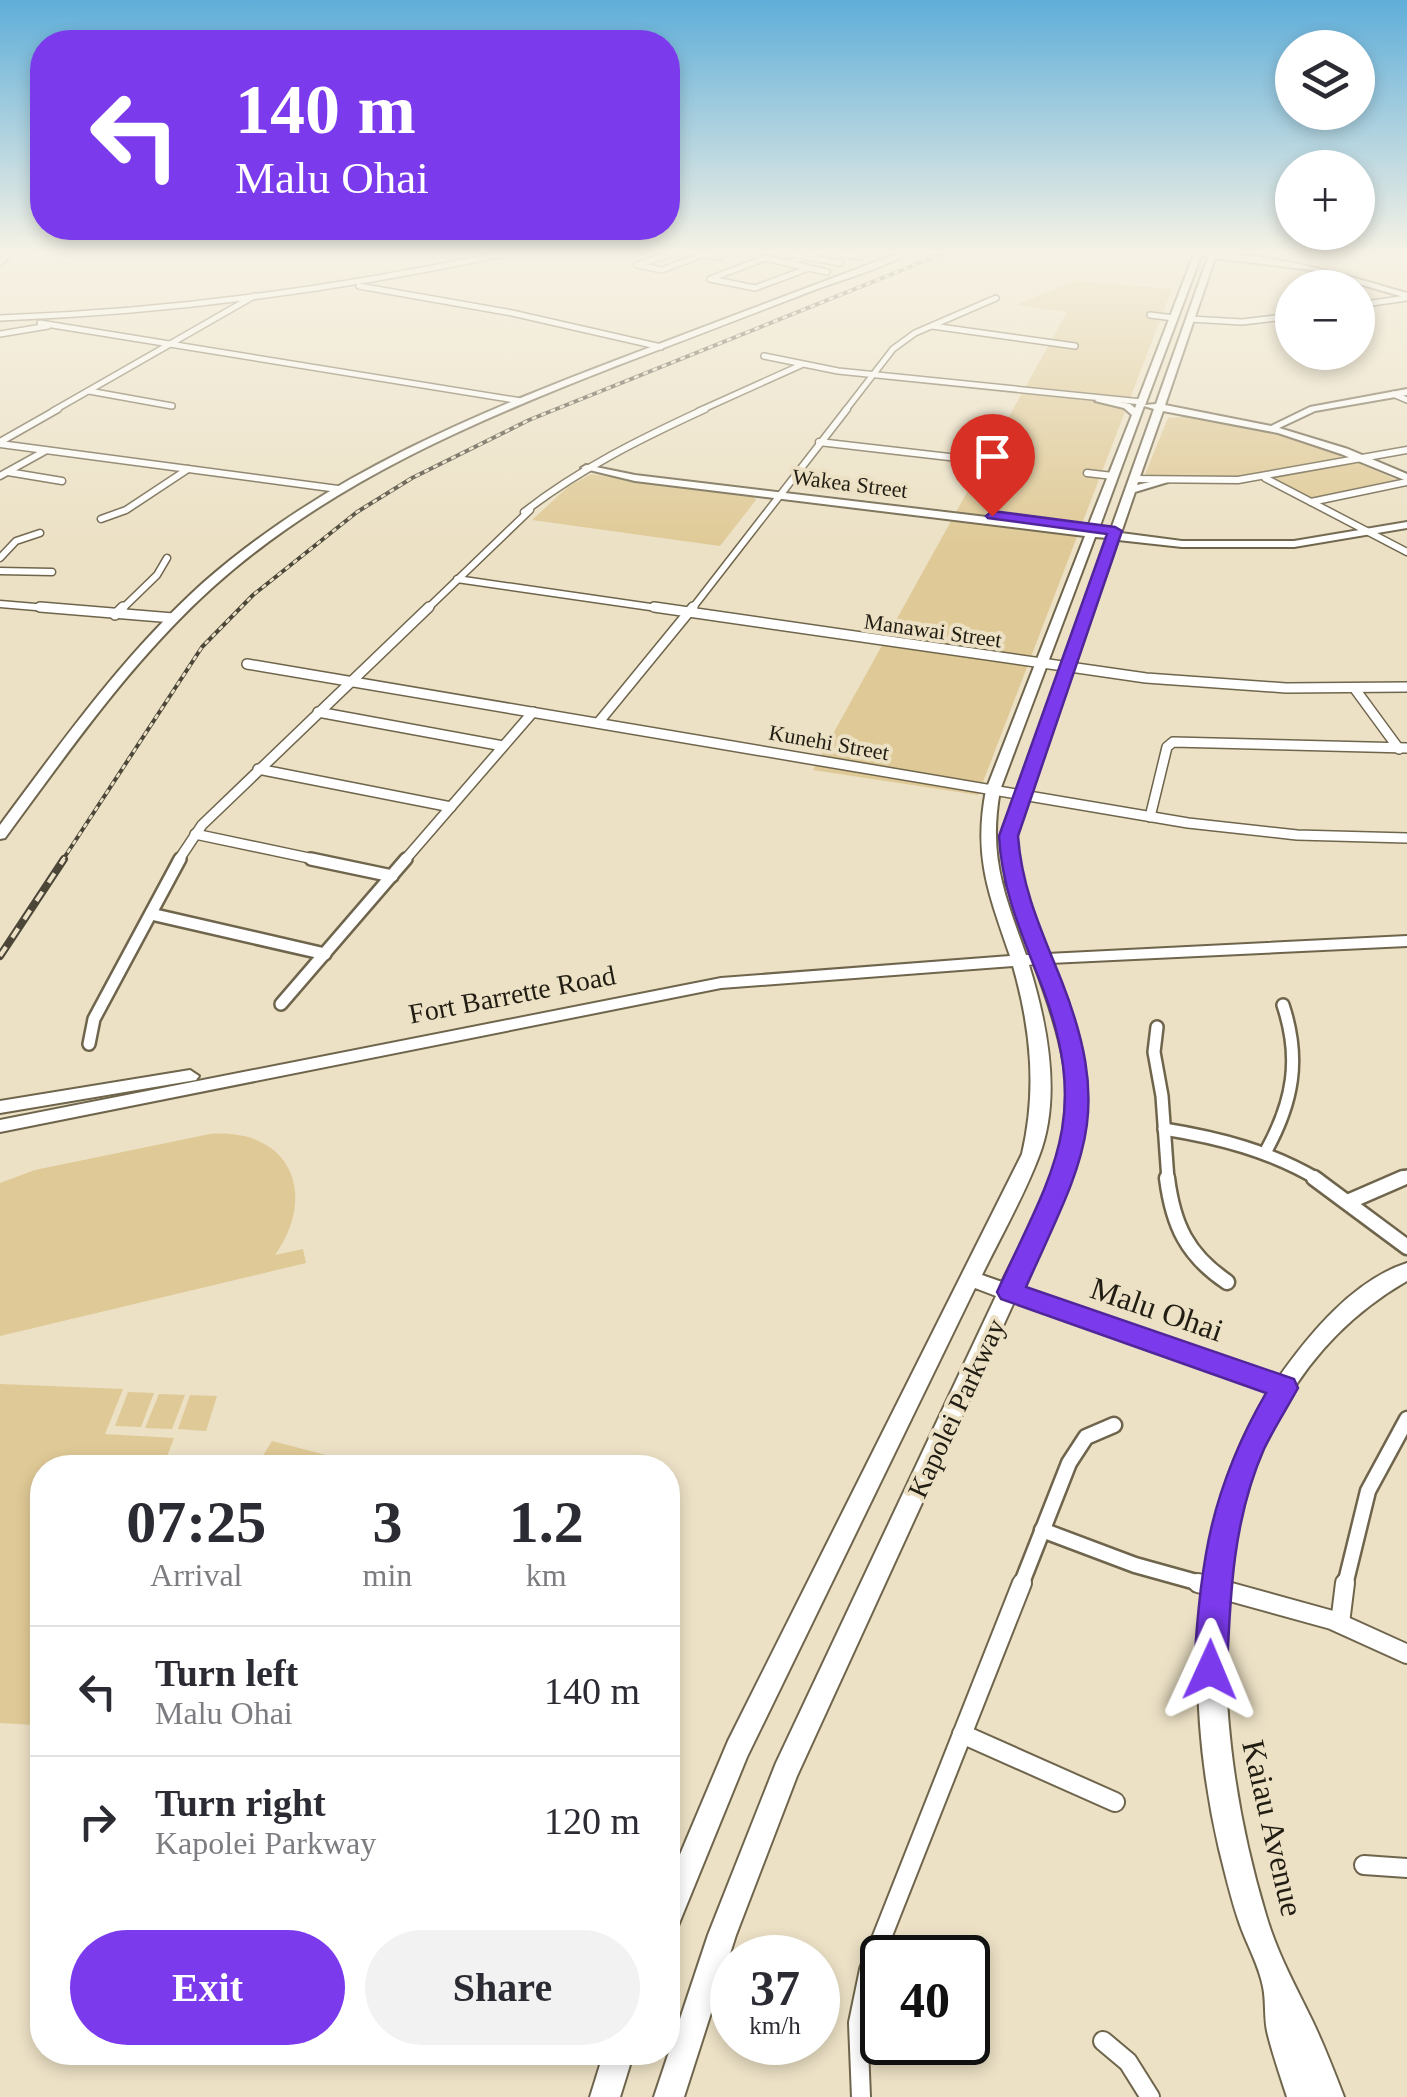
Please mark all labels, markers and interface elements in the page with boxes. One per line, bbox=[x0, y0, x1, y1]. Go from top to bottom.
map controls bbox=[1275, 30, 1375, 370]
button: layers bbox=[1275, 30, 1375, 130]
icon: left bbox=[70, 70, 200, 200]
text: 140 m bbox=[235, 71, 416, 148]
button: + bbox=[1275, 150, 1375, 250]
text: Malu Ohai bbox=[235, 153, 429, 203]
button: − bbox=[1275, 270, 1375, 370]
pin bbox=[950, 414, 1035, 517]
icon: arrive bbox=[965, 429, 1020, 484]
street label: Wakea Street bbox=[791, 464, 909, 503]
street label: Manawai Street bbox=[863, 608, 1003, 653]
street label: Kunehi Street bbox=[767, 720, 891, 765]
street label: Fort Barrette Road bbox=[406, 959, 618, 1030]
street label: Malu Ohai bbox=[1086, 1270, 1228, 1348]
street label: Kapolei Parkway bbox=[901, 1314, 1011, 1502]
text: 07:25 bbox=[126, 1489, 266, 1555]
text: 3 bbox=[372, 1489, 402, 1555]
text: 1.2 bbox=[509, 1489, 584, 1555]
text: Arrival bbox=[150, 1557, 242, 1593]
text: min bbox=[363, 1557, 412, 1593]
text: km bbox=[526, 1557, 567, 1593]
position arrow bbox=[1158, 1618, 1262, 1722]
text: Turn left bbox=[155, 1652, 298, 1694]
icon: left bbox=[70, 1664, 125, 1719]
text: 140 m bbox=[544, 1670, 640, 1712]
text: Malu Ohai bbox=[155, 1695, 293, 1731]
street label: Kaiau Avenue bbox=[1235, 1736, 1311, 1920]
text: Turn right bbox=[155, 1782, 326, 1824]
icon: right bbox=[70, 1794, 125, 1849]
text: 120 m bbox=[544, 1800, 640, 1842]
text: Kapolei Parkway bbox=[155, 1825, 376, 1861]
button: Exit bbox=[70, 1930, 345, 2045]
button: Share bbox=[365, 1930, 640, 2045]
speed limit sign: 40 bbox=[860, 1935, 990, 2065]
text: 37 bbox=[750, 1960, 800, 2016]
text: km/h bbox=[749, 2012, 801, 2039]

